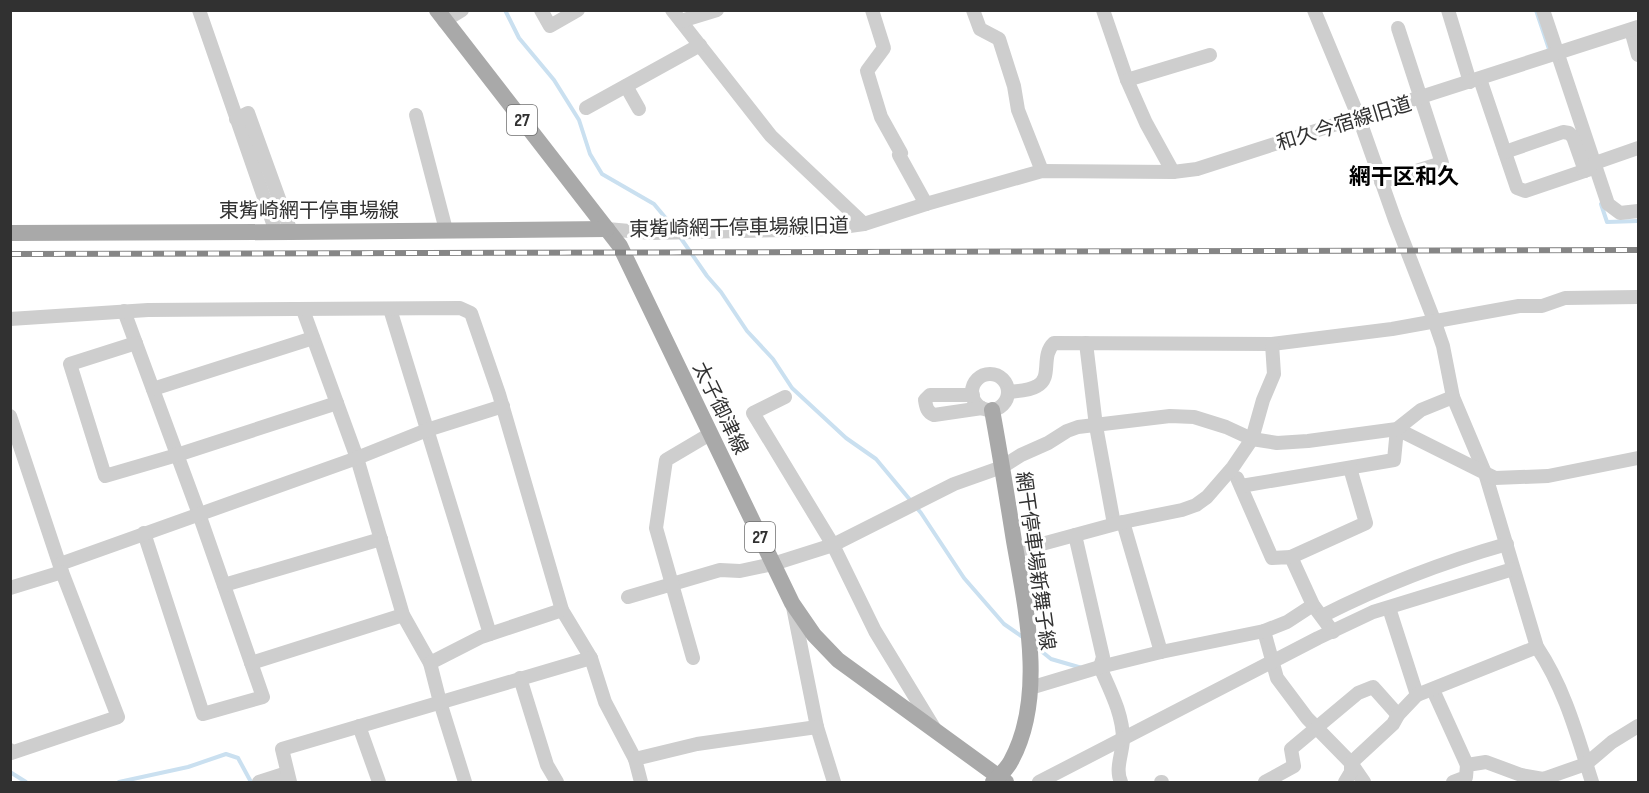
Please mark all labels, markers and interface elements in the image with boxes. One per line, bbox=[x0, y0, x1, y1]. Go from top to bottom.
street label: 和久今宿線旧道 bbox=[1274, 92, 1415, 156]
road number: 27 bbox=[507, 105, 537, 135]
district label: 網干区和久 bbox=[1349, 164, 1459, 191]
street label: 東觜崎網干停車場線 bbox=[219, 199, 399, 223]
street label: 東觜崎網干停車場線旧道 bbox=[629, 214, 849, 242]
street label: 太子御津線 bbox=[687, 358, 753, 459]
street label: 網干停車場新舞子線 bbox=[1011, 470, 1059, 652]
road number: 27 bbox=[745, 522, 775, 552]

